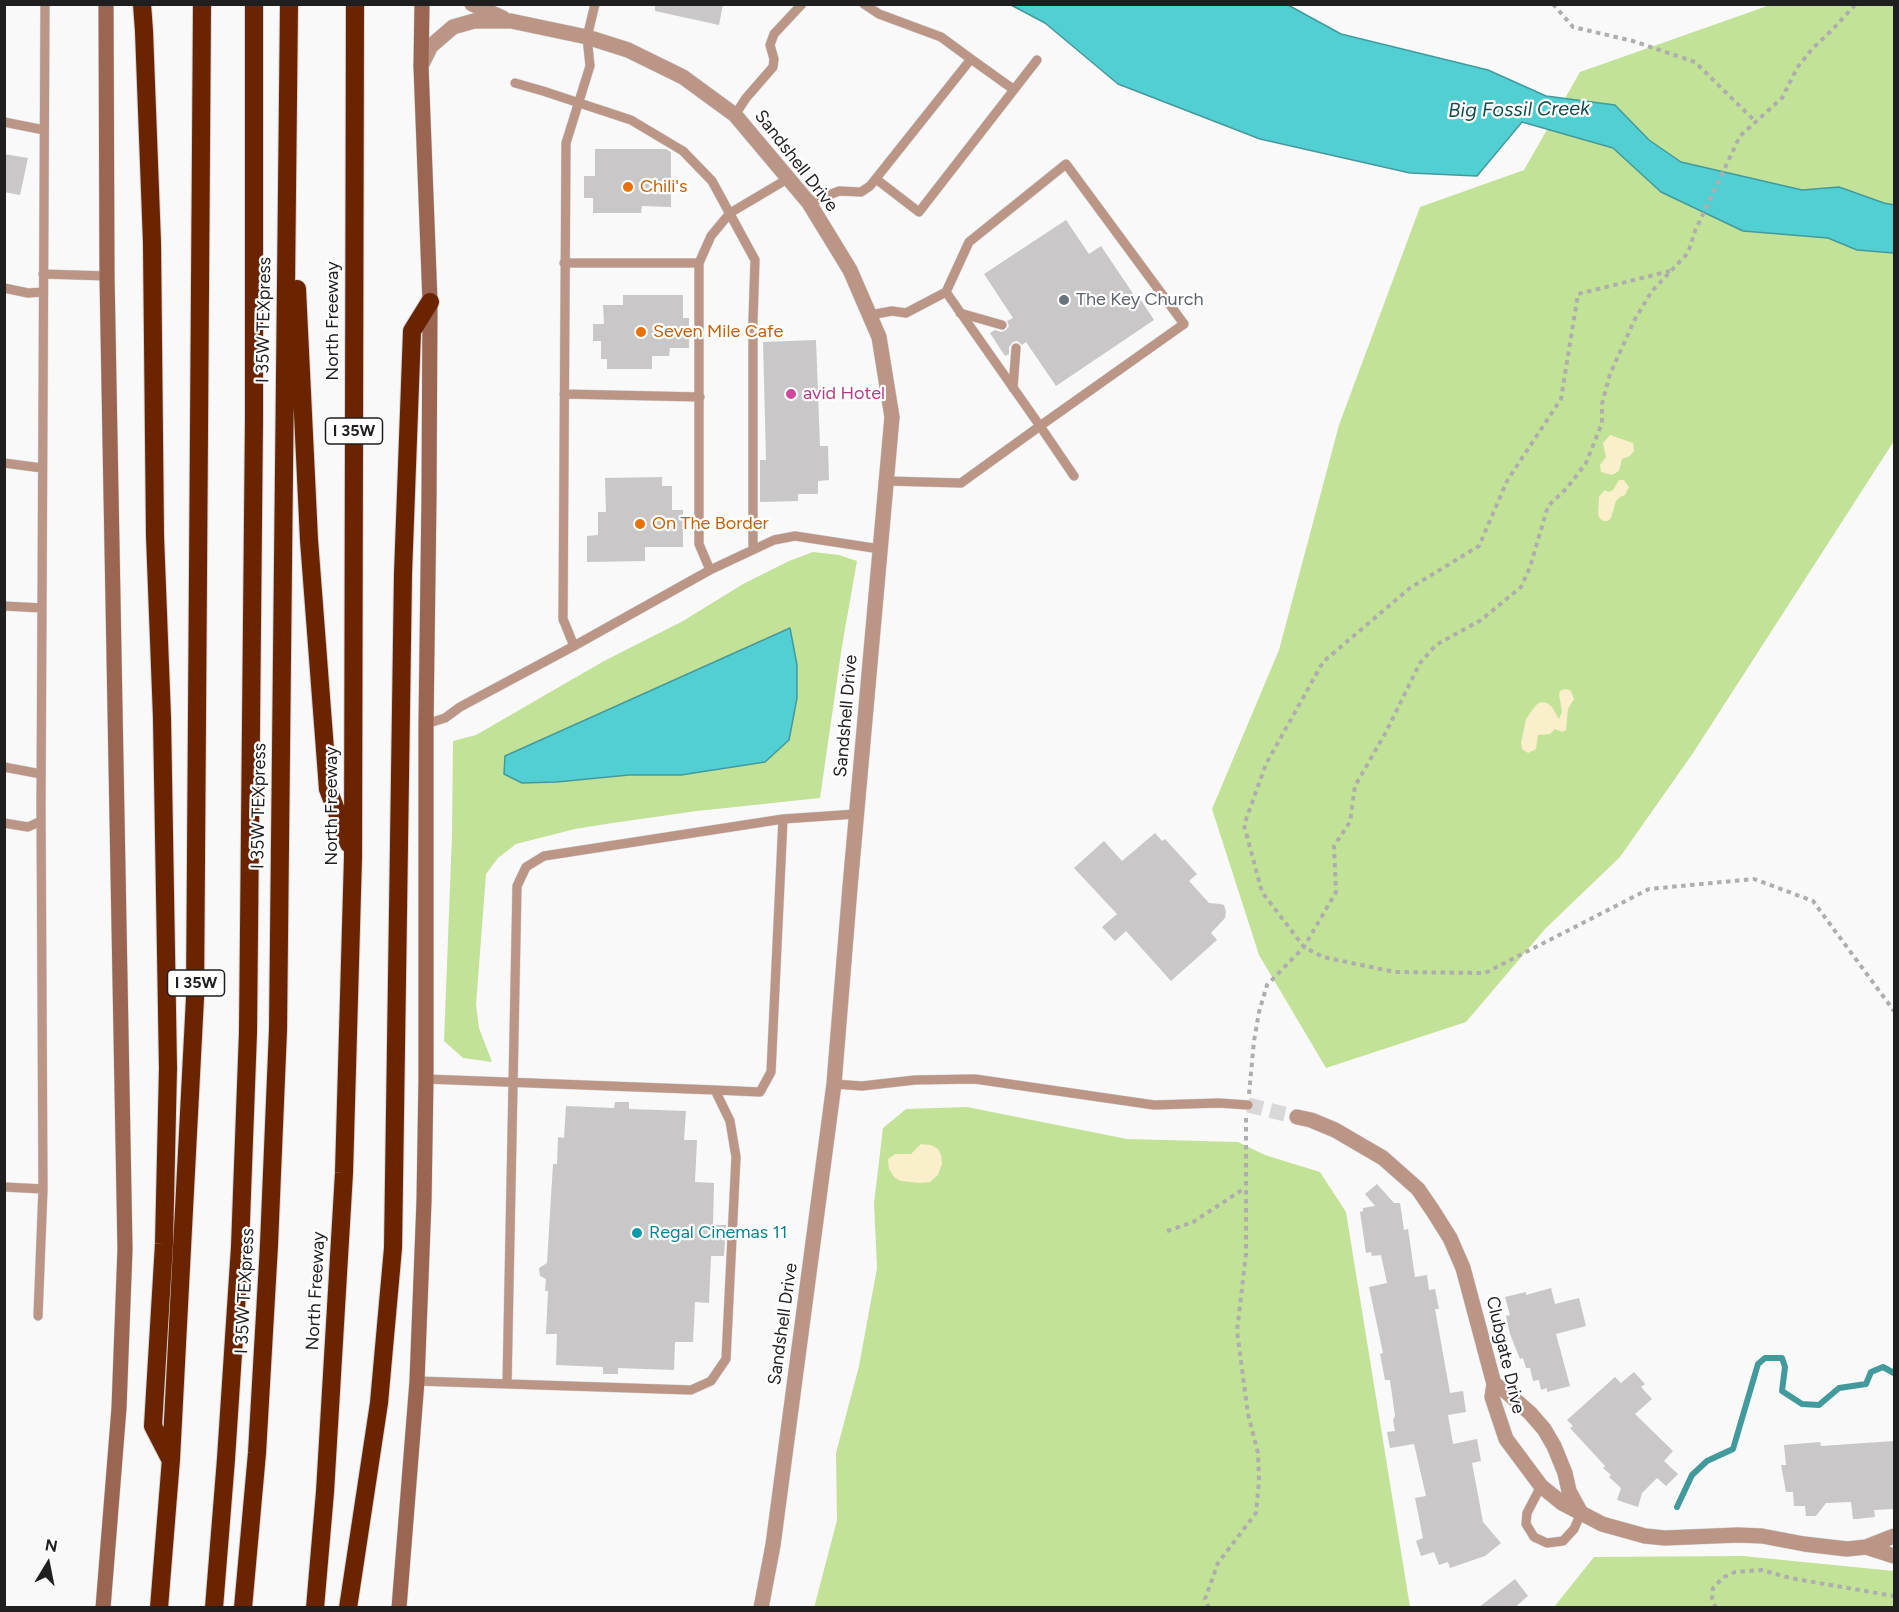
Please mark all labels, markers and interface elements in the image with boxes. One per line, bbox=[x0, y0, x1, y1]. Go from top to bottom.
water label: Big Fossil Creek bbox=[1448, 97, 1590, 123]
street label: Sandshell Drive bbox=[750, 106, 842, 216]
place label: Chili's bbox=[640, 176, 687, 198]
marker: Chili's bbox=[621, 180, 635, 194]
street label: I 35W TEXpress bbox=[252, 257, 276, 383]
street label: North Freeway bbox=[322, 261, 344, 381]
place label: The Key Church bbox=[1076, 289, 1204, 311]
marker: The Key Church bbox=[1057, 293, 1071, 307]
place label: Seven Mile Cafe bbox=[653, 321, 783, 343]
marker: Seven Mile Cafe bbox=[634, 325, 648, 339]
place label: avid Hotel bbox=[803, 383, 885, 405]
marker: avid Hotel bbox=[784, 387, 798, 401]
road number: I 35W bbox=[326, 418, 382, 444]
place label: On The Border bbox=[652, 513, 769, 535]
marker: On The Border bbox=[633, 517, 647, 531]
street label: Sandshell Drive bbox=[830, 654, 862, 778]
street label: I 35W TEXpress bbox=[247, 743, 271, 869]
street label: North Freeway bbox=[321, 746, 343, 866]
road number: I 35W bbox=[168, 970, 224, 996]
place label: Regal Cinemas 11 bbox=[649, 1222, 787, 1244]
marker: Regal Cinemas 11 bbox=[630, 1226, 644, 1240]
street label: I 35W TEXpress bbox=[231, 1227, 259, 1355]
street label: North Freeway bbox=[302, 1231, 330, 1351]
street label: Sandshell Drive bbox=[764, 1262, 802, 1386]
street label: Clubgate Drive bbox=[1481, 1294, 1529, 1416]
north arrow bbox=[18, 1534, 78, 1594]
text: N bbox=[43, 1535, 59, 1556]

